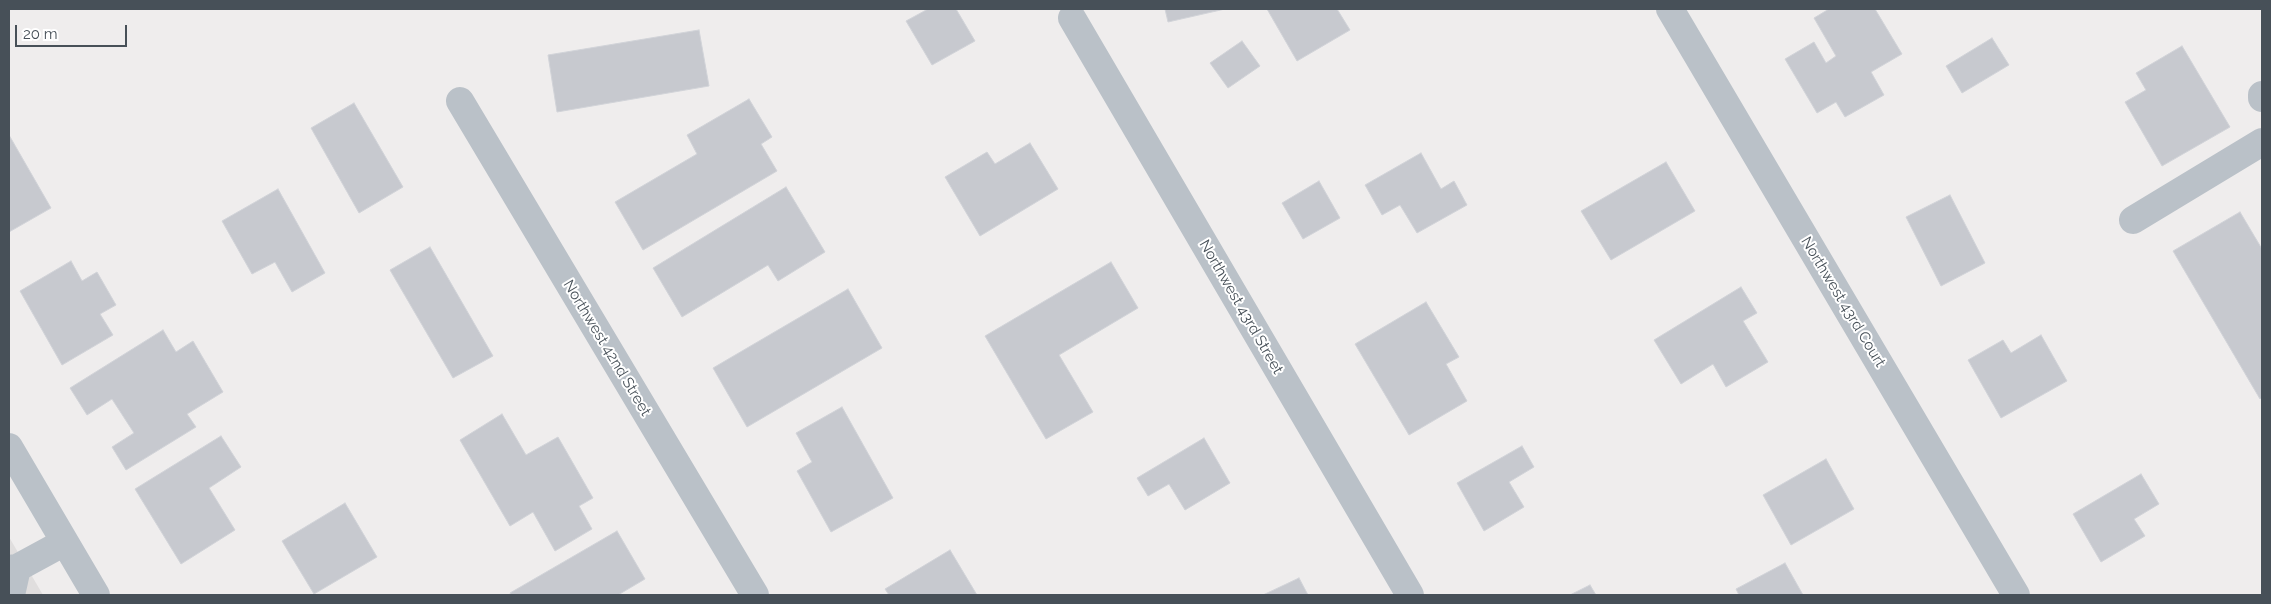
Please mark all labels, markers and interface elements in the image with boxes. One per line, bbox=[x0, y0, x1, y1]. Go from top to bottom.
scale bar bbox=[18, 15, 130, 47]
text: 20 m bbox=[23, 25, 58, 43]
street label: Northwest 43rd Court bbox=[1797, 234, 1889, 370]
street label: Northwest 43rd Street bbox=[1195, 237, 1287, 377]
street label: Northwest 42nd Street bbox=[559, 277, 655, 419]

